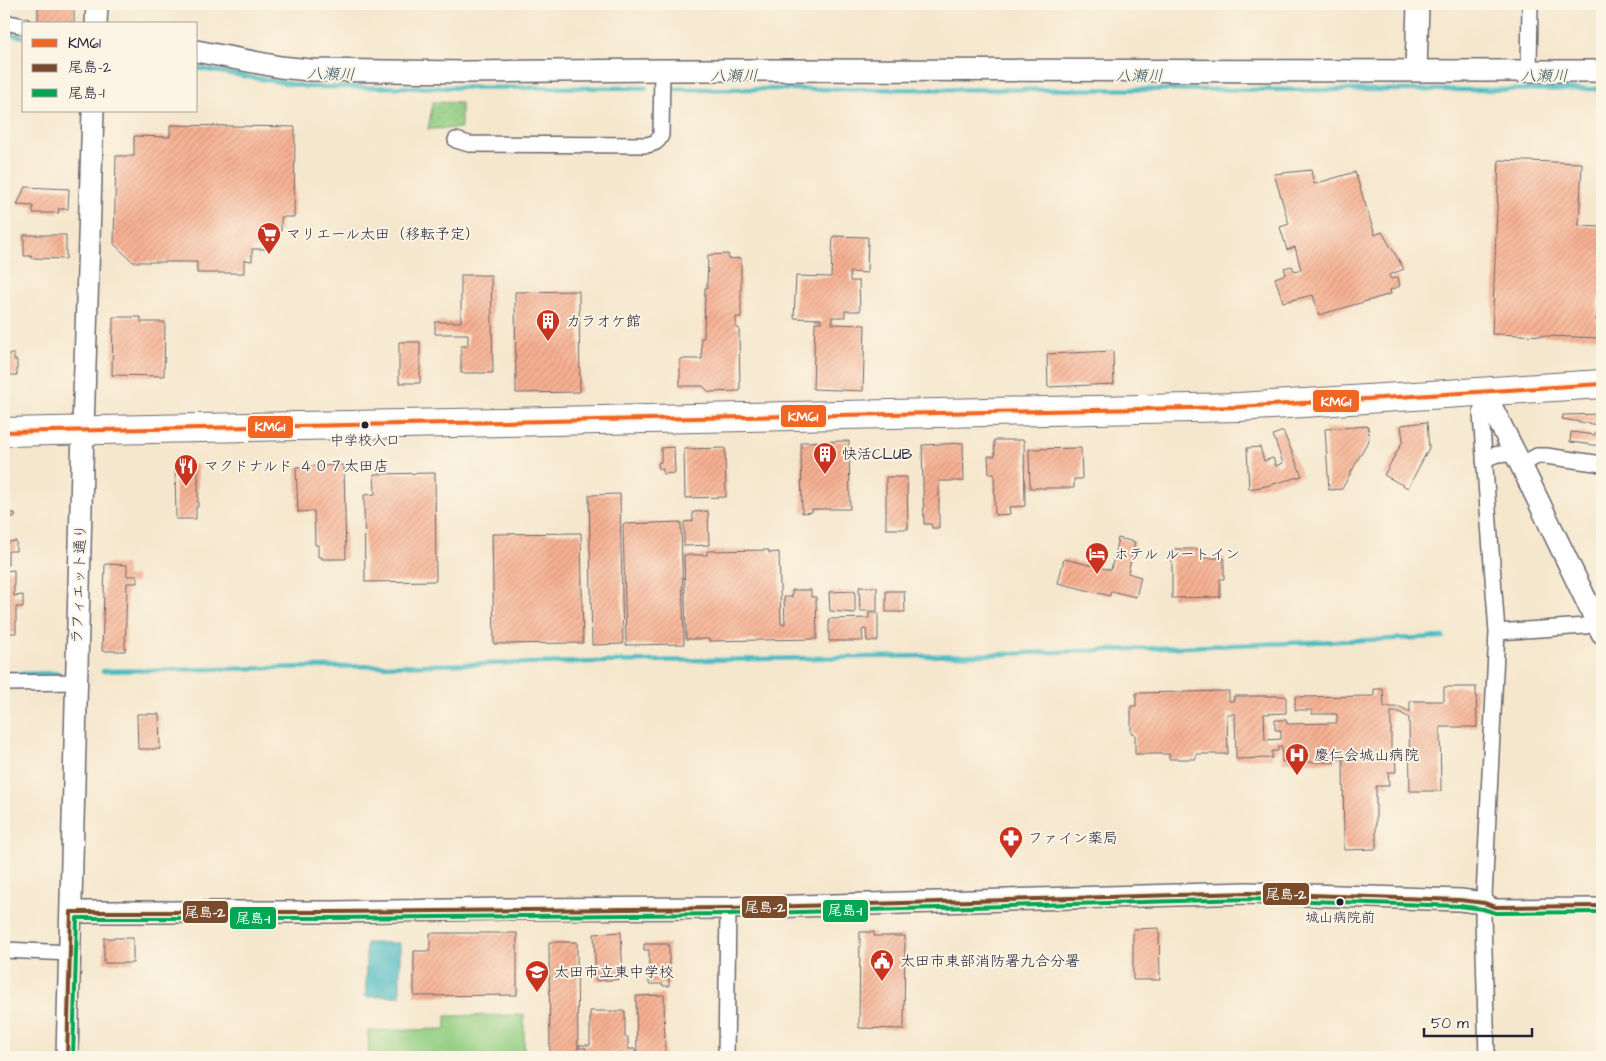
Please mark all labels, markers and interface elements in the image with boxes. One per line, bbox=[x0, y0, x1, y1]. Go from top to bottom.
legend bbox=[22, 22, 198, 112]
text: KM61 bbox=[68, 33, 101, 54]
text: 尾島-2 bbox=[68, 57, 112, 78]
water label: 八瀬川 bbox=[307, 62, 355, 86]
water label: 八瀬川 bbox=[710, 65, 758, 87]
water label: 八瀬川 bbox=[1115, 65, 1163, 87]
water label: 八瀬川 bbox=[1520, 65, 1568, 87]
text: 尾島-1 bbox=[68, 83, 105, 104]
supermarket icon: マリエール太田（移転予定） bbox=[256, 221, 282, 255]
place label: マリエール太田（移転予定） bbox=[286, 224, 480, 245]
building icon: カラオケ館 bbox=[535, 308, 561, 342]
place label: カラオケ館 bbox=[566, 311, 641, 332]
line badge: KM61 bbox=[1312, 389, 1360, 413]
text: KM61 bbox=[1321, 392, 1352, 412]
line badge: KM61 bbox=[780, 404, 827, 428]
text: KM61 bbox=[788, 407, 819, 427]
line badge: KM61 bbox=[247, 415, 294, 439]
text: KM61 bbox=[255, 417, 286, 437]
marker: 中学校入口 bbox=[360, 420, 370, 430]
place label: 中学校入口 bbox=[330, 431, 400, 451]
building icon: 快活CLUB bbox=[812, 441, 838, 475]
place label: 快活CLUB bbox=[842, 444, 912, 465]
restaurant icon: マクドナルド ４０７太田店 bbox=[173, 453, 199, 487]
place label: マクドナルド ４０７太田店 bbox=[204, 456, 389, 477]
street label: ラフィエット通り bbox=[66, 524, 92, 644]
hotel icon: ホテル ルートイン bbox=[1084, 541, 1110, 575]
place label: ホテル ルートイン bbox=[1114, 544, 1240, 565]
hospital icon: 慶仁会城山病院 bbox=[1284, 742, 1310, 776]
place label: 慶仁会城山病院 bbox=[1314, 745, 1419, 766]
pharmacy icon: ファイン薬局 bbox=[998, 825, 1024, 859]
place label: ファイン薬局 bbox=[1028, 828, 1118, 849]
line badge: 尾島-2 bbox=[1262, 882, 1310, 906]
text: 尾島-2 bbox=[1266, 885, 1307, 905]
line badge: 尾島-2 bbox=[741, 895, 788, 919]
marker: 城山病院前 bbox=[1335, 897, 1345, 907]
text: 尾島-2 bbox=[745, 898, 786, 918]
line badge: 尾島-1 bbox=[822, 899, 869, 923]
line badge: 尾島-2 bbox=[182, 900, 229, 924]
text: 尾島-1 bbox=[828, 901, 862, 921]
text: 尾島-2 bbox=[185, 903, 226, 923]
line badge: 尾島-1 bbox=[229, 906, 277, 930]
place label: 城山病院前 bbox=[1305, 908, 1375, 928]
text: 尾島-1 bbox=[236, 909, 270, 929]
public building icon: 太田市東部消防署九合分署 bbox=[869, 948, 895, 982]
place label: 太田市東部消防署九合分署 bbox=[900, 951, 1080, 972]
school or university icon: 太田市立東中学校 bbox=[524, 959, 550, 993]
place label: 太田市立東中学校 bbox=[554, 962, 674, 983]
scale bar bbox=[1424, 1006, 1531, 1038]
text: 50 m bbox=[1431, 1013, 1469, 1034]

